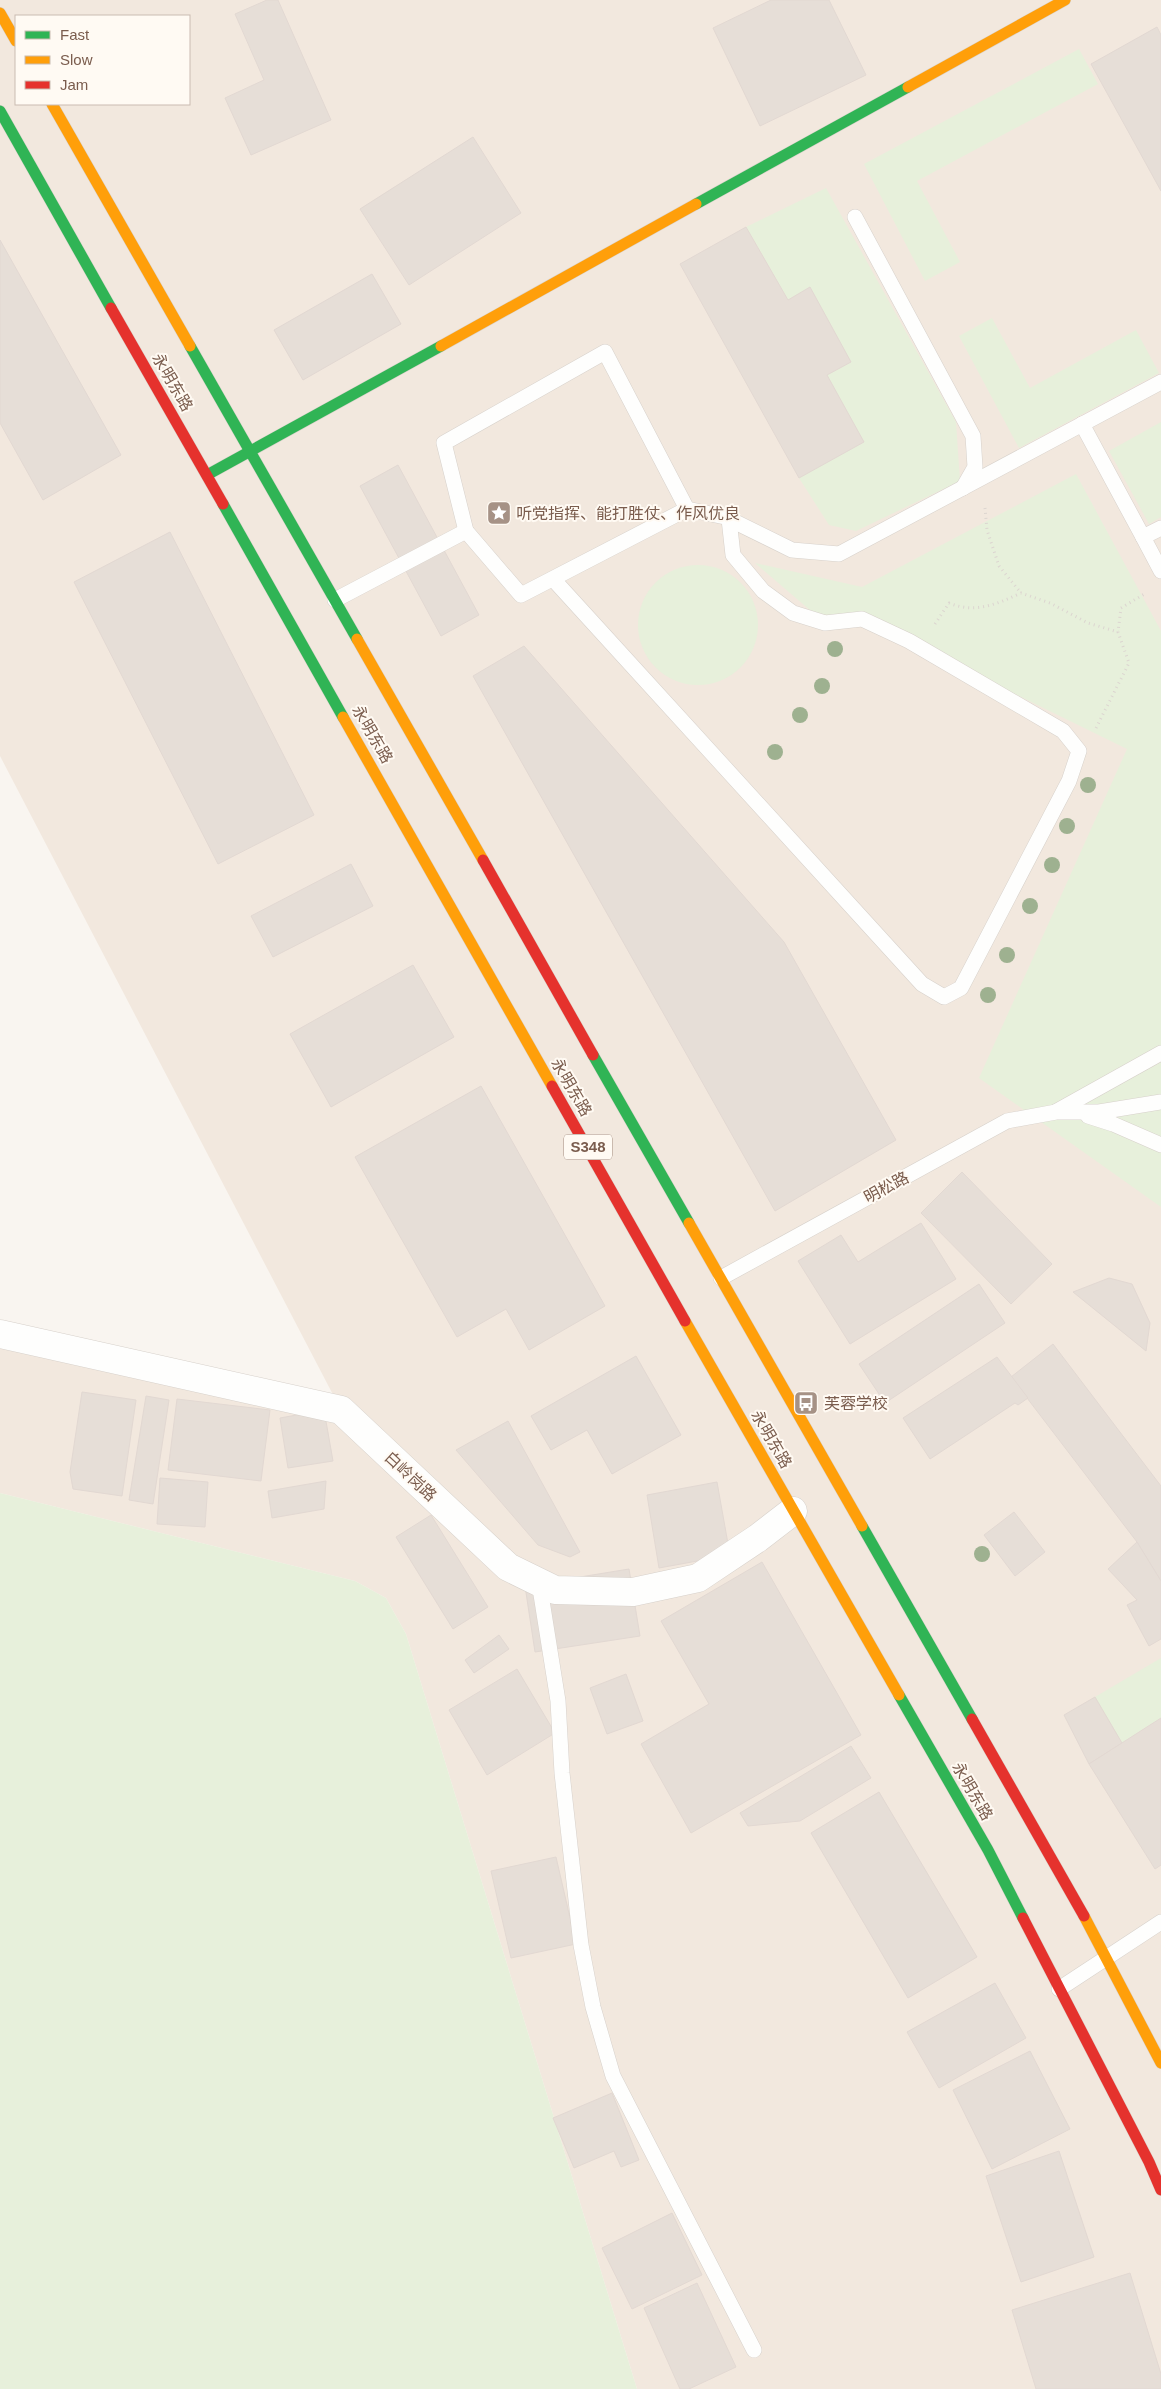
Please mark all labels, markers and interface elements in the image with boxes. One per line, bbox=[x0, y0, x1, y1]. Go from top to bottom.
legend bbox=[15, 15, 190, 105]
text: Fast bbox=[60, 26, 90, 43]
text: Slow bbox=[60, 51, 93, 68]
text: Jam bbox=[60, 76, 88, 93]
street label: 永明东路 bbox=[149, 350, 196, 414]
place icon: 听党指挥、能打胜仗、作风优良 bbox=[486, 500, 512, 526]
place label: 听党指挥、能打胜仗、作风优良 bbox=[516, 505, 740, 522]
street label: 永明东路 bbox=[349, 702, 396, 766]
street label: 永明东路 bbox=[548, 1055, 595, 1119]
road number: S348 bbox=[564, 1134, 612, 1160]
street label: 明松路 bbox=[861, 1169, 911, 1206]
bus stop icon: 芙蓉学校 bbox=[793, 1390, 819, 1416]
place label: 芙蓉学校 bbox=[824, 1395, 888, 1412]
street label: 永明东路 bbox=[748, 1407, 795, 1471]
street label: 白岭岗路 bbox=[381, 1448, 440, 1504]
street label: 永明东路 bbox=[949, 1759, 996, 1823]

